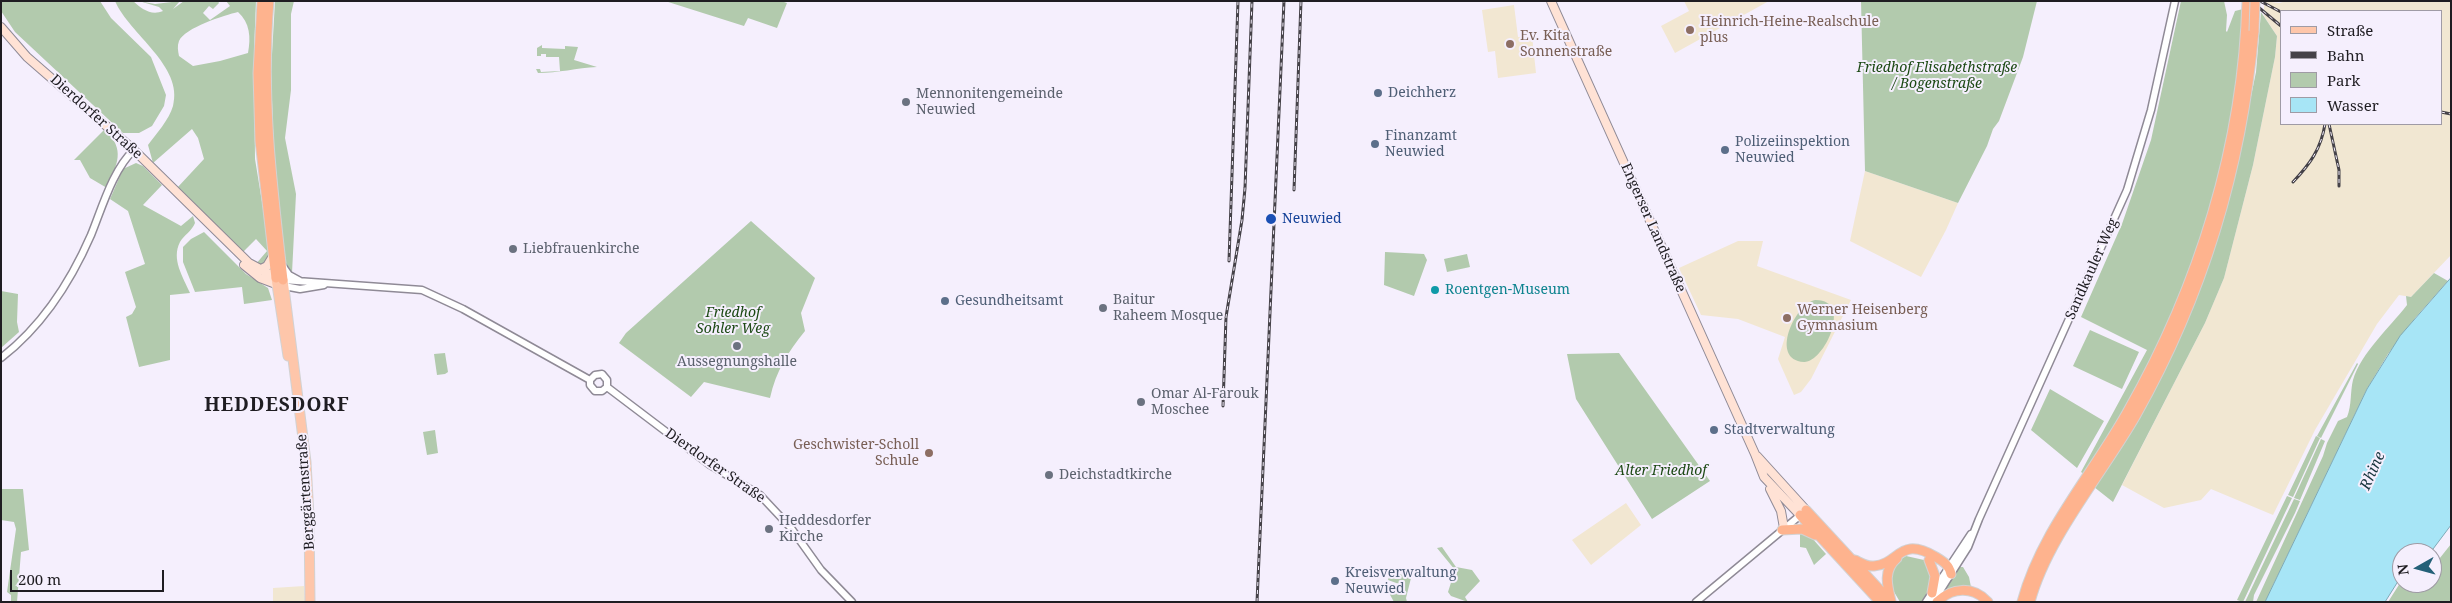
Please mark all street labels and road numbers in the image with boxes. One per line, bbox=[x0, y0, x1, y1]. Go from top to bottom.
street label: Dierdorfer Straße bbox=[46, 71, 146, 163]
street label: Engerser Landstraße bbox=[1617, 161, 1689, 295]
street label: Sandkauler Weg bbox=[2062, 216, 2122, 322]
street label: Dierdorfer Straße bbox=[662, 425, 768, 507]
street label: Berggärtenstraße bbox=[294, 433, 318, 551]

